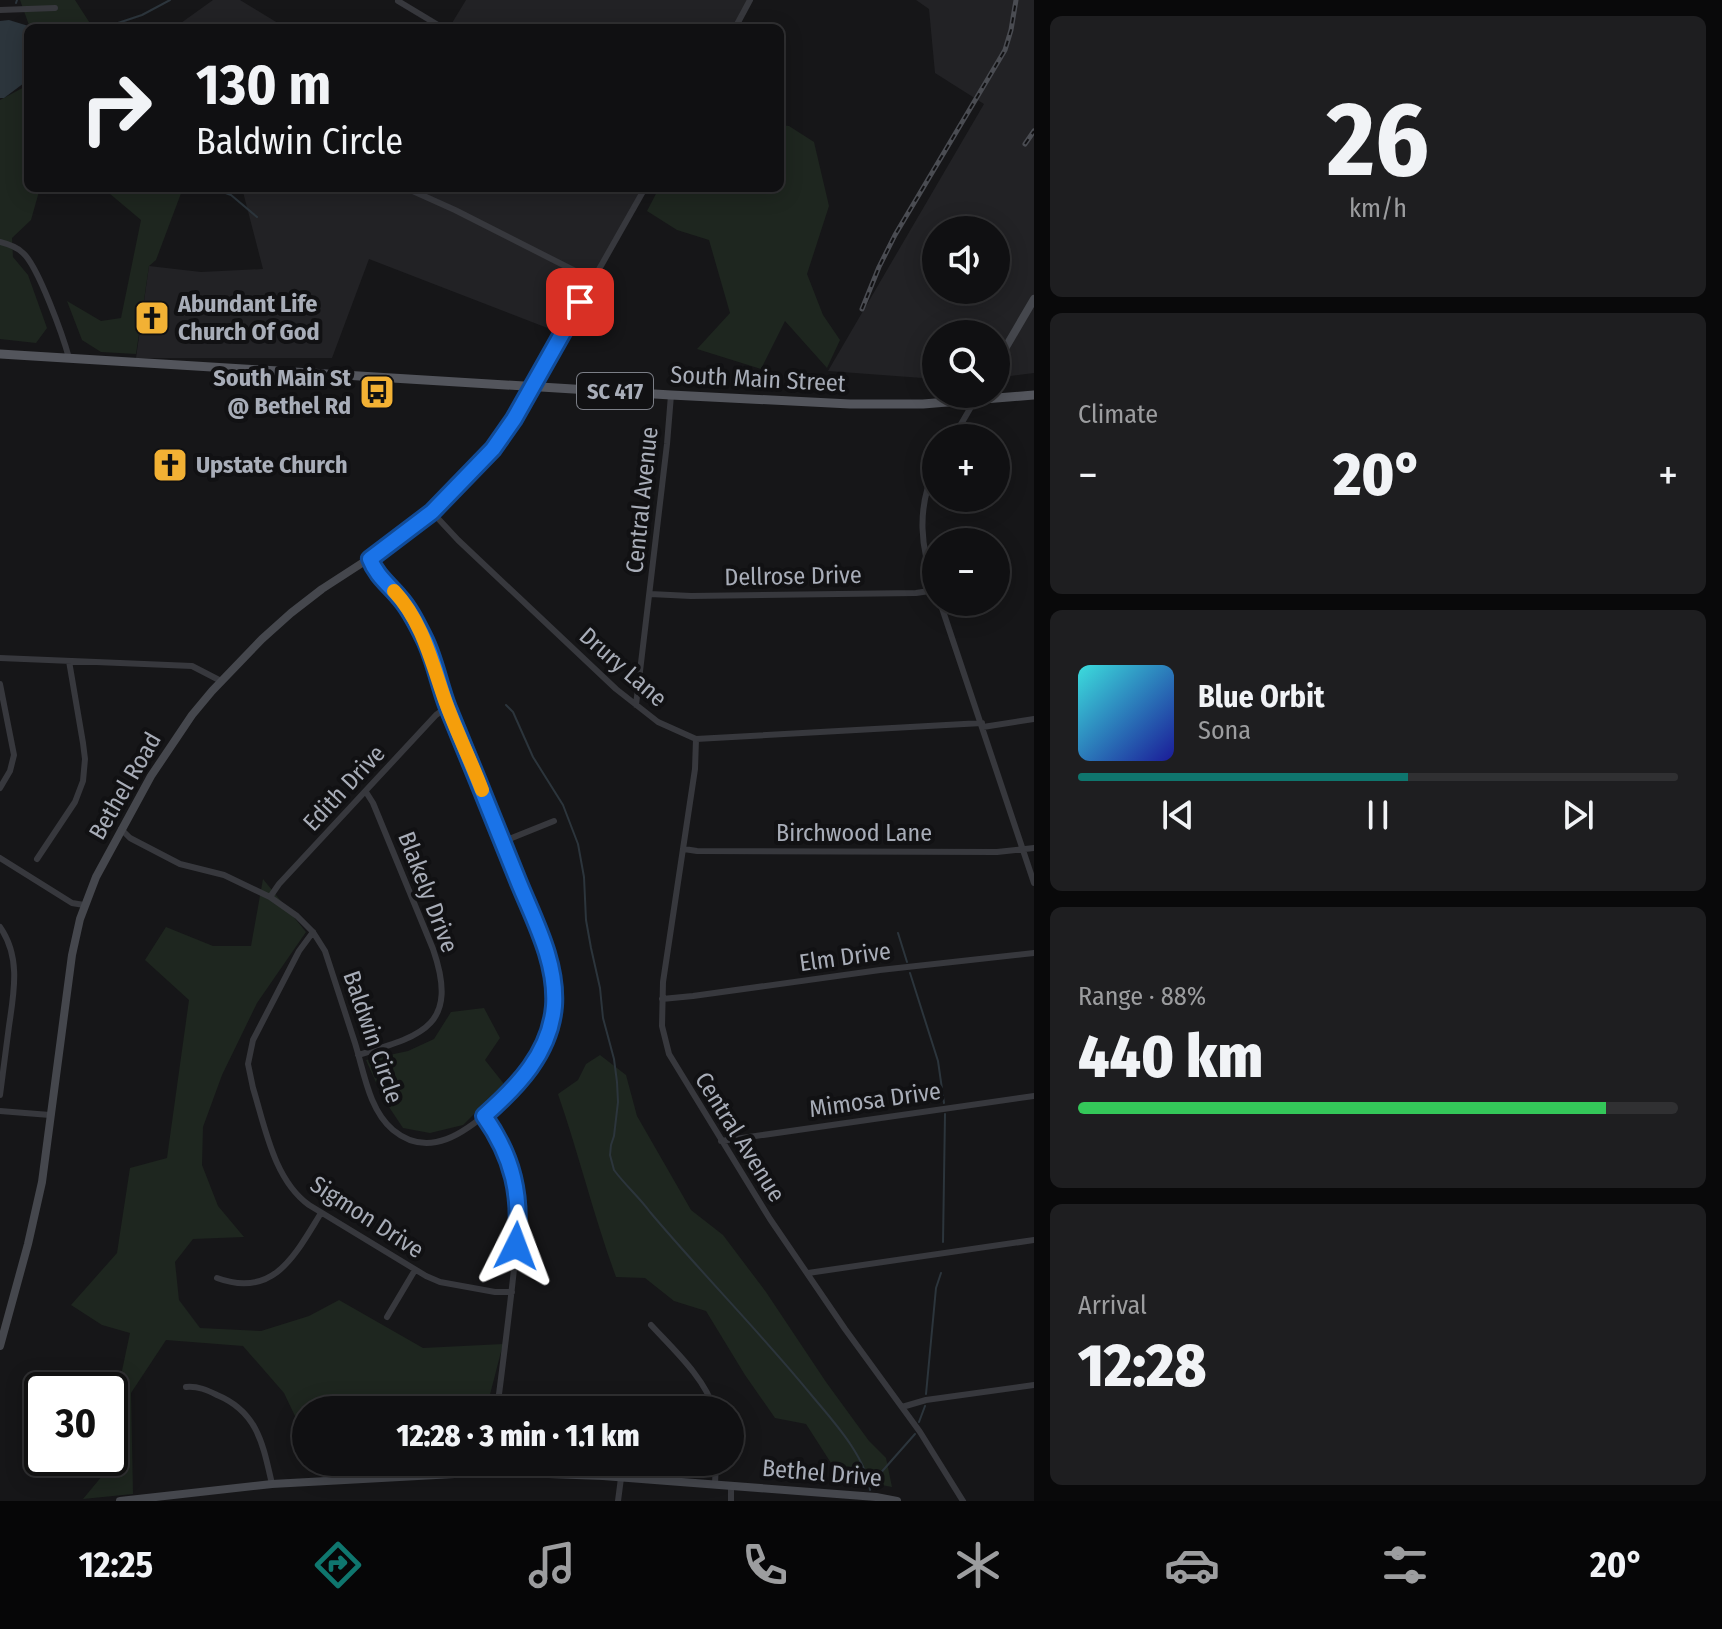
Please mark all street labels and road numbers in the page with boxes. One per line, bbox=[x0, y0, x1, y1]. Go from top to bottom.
street label: South Main Street bbox=[670, 360, 846, 398]
road number: SC 417 bbox=[577, 373, 653, 409]
street label: Central Avenue bbox=[620, 425, 664, 575]
street label: Dellrose Drive bbox=[724, 561, 862, 591]
street label: Drury Lane bbox=[574, 622, 672, 712]
street label: Bethel Road bbox=[83, 727, 167, 845]
street label: Edith Drive bbox=[297, 739, 391, 837]
street label: Birchwood Lane bbox=[776, 819, 932, 847]
street label: Blakely Drive bbox=[392, 828, 464, 956]
street label: Elm Drive bbox=[797, 937, 893, 977]
street label: Baldwin Circle bbox=[337, 967, 409, 1107]
street label: Central Avenue bbox=[689, 1067, 791, 1207]
street label: Mimosa Drive bbox=[807, 1077, 943, 1123]
street label: Sigmon Drive bbox=[305, 1170, 429, 1264]
street label: Bethel Drive bbox=[761, 1454, 883, 1492]

